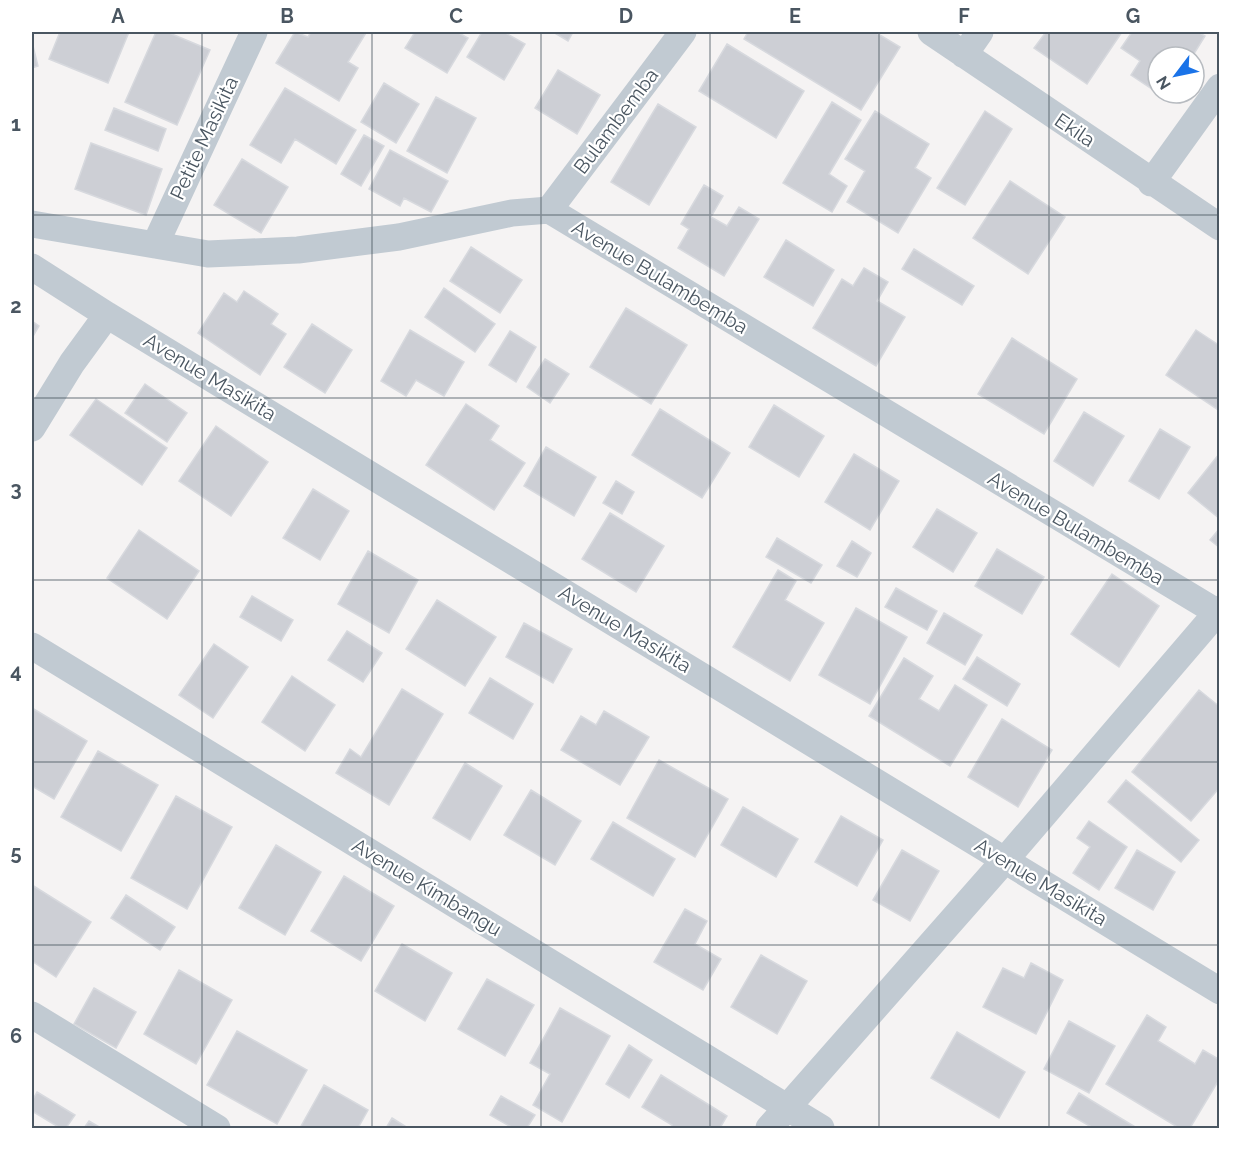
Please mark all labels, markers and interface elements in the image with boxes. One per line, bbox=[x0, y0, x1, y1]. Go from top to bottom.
text: A bbox=[111, 4, 125, 28]
text: B bbox=[280, 4, 294, 28]
text: C bbox=[449, 4, 463, 28]
text: D bbox=[619, 4, 633, 28]
text: E bbox=[789, 4, 801, 28]
text: F bbox=[958, 4, 970, 28]
text: G bbox=[1126, 4, 1140, 28]
north arrow bbox=[1146, 45, 1206, 105]
street label: Bulambemba bbox=[569, 64, 663, 178]
text: N bbox=[1152, 72, 1175, 93]
street label: Petite Masikita bbox=[165, 73, 243, 203]
street label: Ekila bbox=[1050, 108, 1100, 152]
text: 1 bbox=[11, 112, 21, 136]
street label: Avenue Bulambemba bbox=[568, 215, 752, 339]
text: 2 bbox=[10, 294, 22, 318]
street label: Avenue Masikita bbox=[139, 328, 281, 426]
street label: Avenue Bulambemba bbox=[984, 466, 1168, 590]
text: 3 bbox=[10, 477, 22, 501]
street label: Avenue Masikita bbox=[554, 580, 696, 678]
text: 4 bbox=[10, 659, 22, 683]
street label: Avenue Kimbangu bbox=[348, 833, 506, 941]
street label: Avenue Masikita bbox=[970, 833, 1112, 931]
text: 5 bbox=[10, 841, 22, 865]
text: 6 bbox=[10, 1024, 22, 1048]

